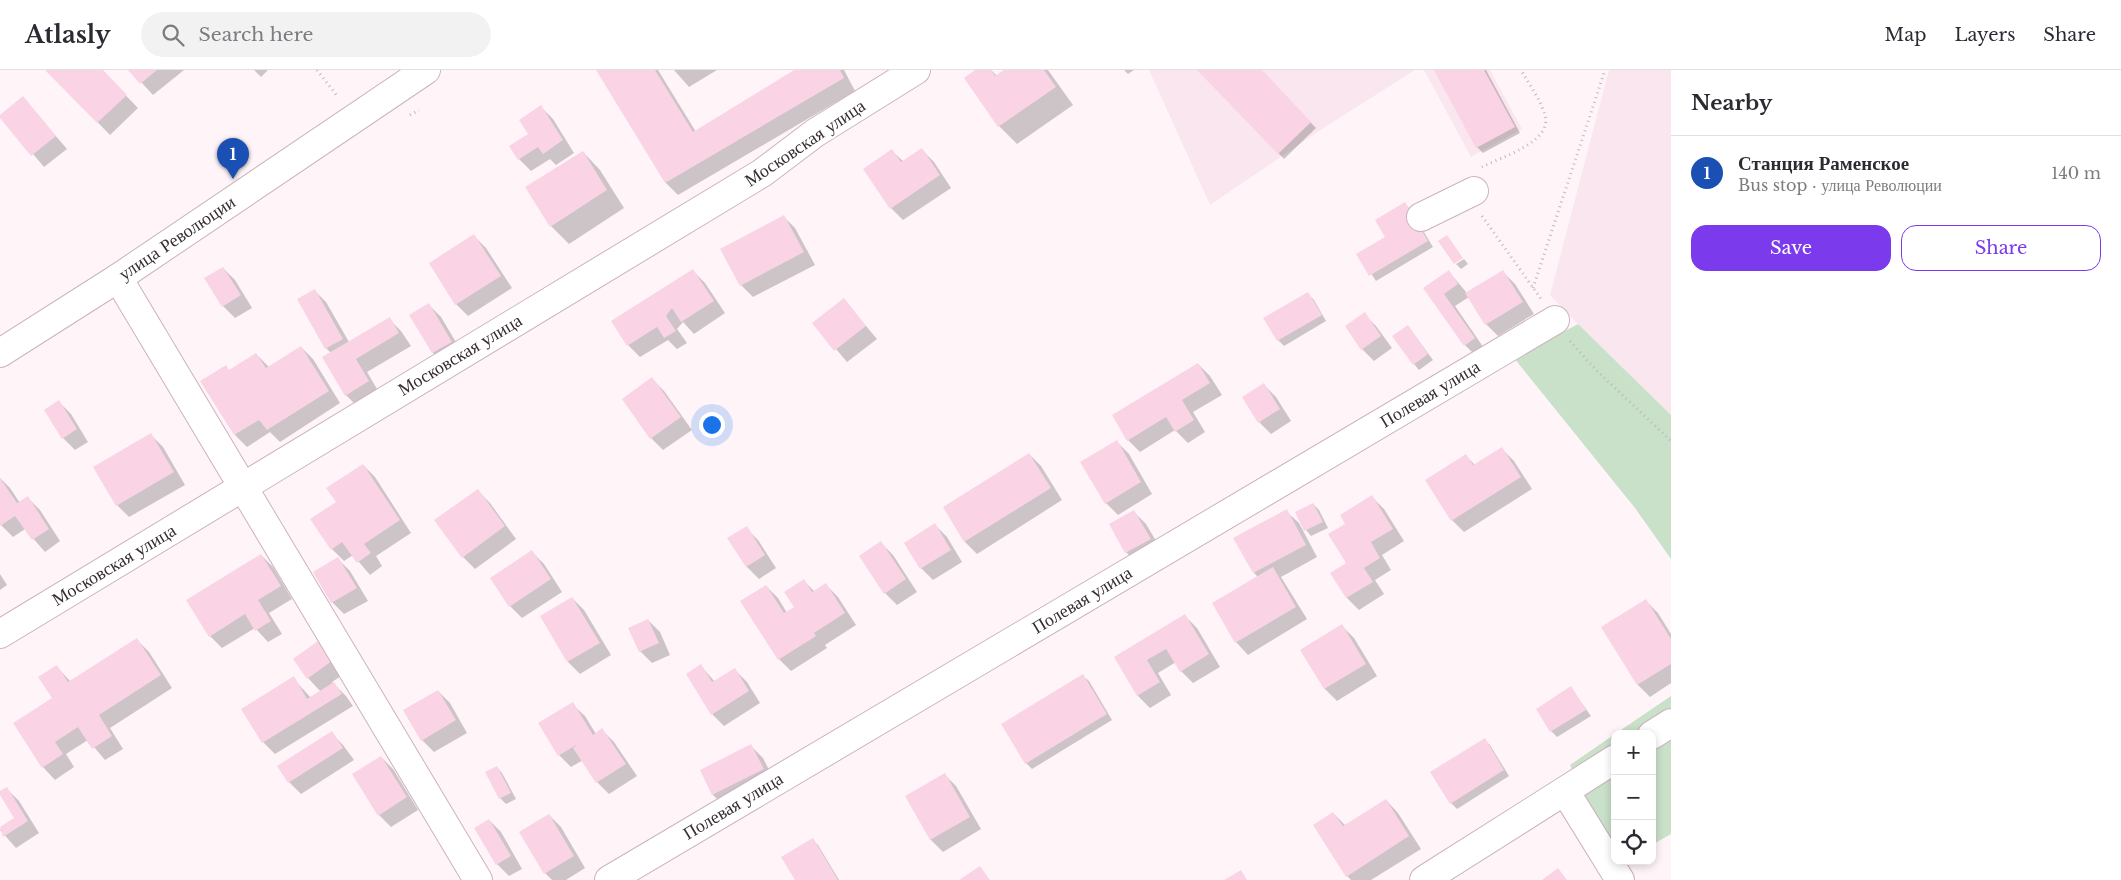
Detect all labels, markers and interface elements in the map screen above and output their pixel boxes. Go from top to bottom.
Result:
search box [141,12,491,57]
text: Atlasly [25,20,111,49]
icon: search [159,21,187,49]
text: Search here [199,23,314,46]
text: Map [1885,24,1926,46]
text: Layers [1954,24,2015,46]
text: Share [2043,24,2096,46]
text: Nearby [1691,90,1772,116]
street label: Московская улица [741,95,869,191]
pin: 1 [217,138,249,179]
text: Станция Раменское [1738,152,1909,175]
text: 1 [1704,163,1710,183]
text: 140 m [2051,163,2101,183]
text: Bus stop · улица Революции [1738,175,1942,195]
street label: улица Революции [115,191,240,285]
button: Save [1691,225,1891,271]
button: Share [1901,225,2101,271]
street label: Московская улица [394,309,526,401]
street label: Полевая улица [1376,355,1484,433]
your location [699,412,725,438]
street label: Московская улица [48,519,180,611]
street label: Полевая улица [1028,561,1136,639]
map controls [1611,730,1656,865]
button: + [1611,730,1656,775]
street label: Полевая улица [679,767,787,845]
button: − [1611,775,1656,820]
button: locate [1611,820,1656,865]

